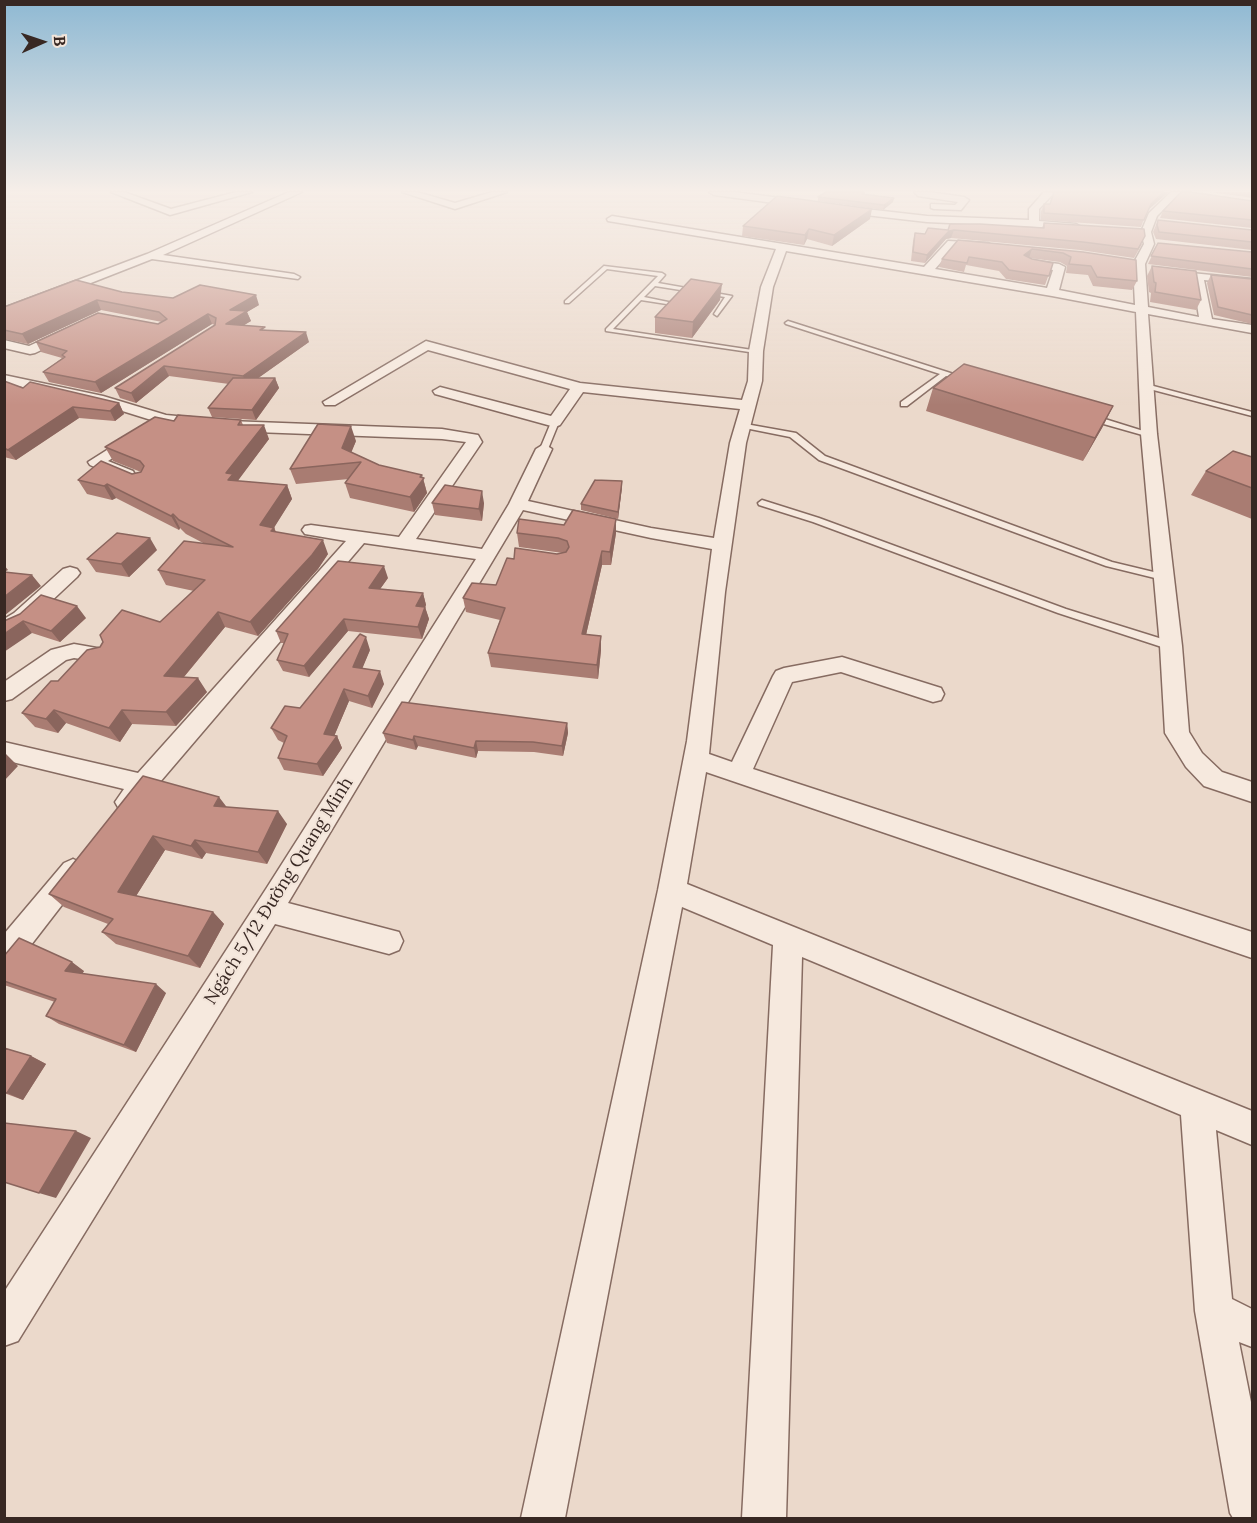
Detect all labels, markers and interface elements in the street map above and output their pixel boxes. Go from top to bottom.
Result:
north arrow [12,12,72,72]
text: B [50,35,70,47]
street label: Ngách 5/12 Đường Quang Minh [200,773,358,1009]

